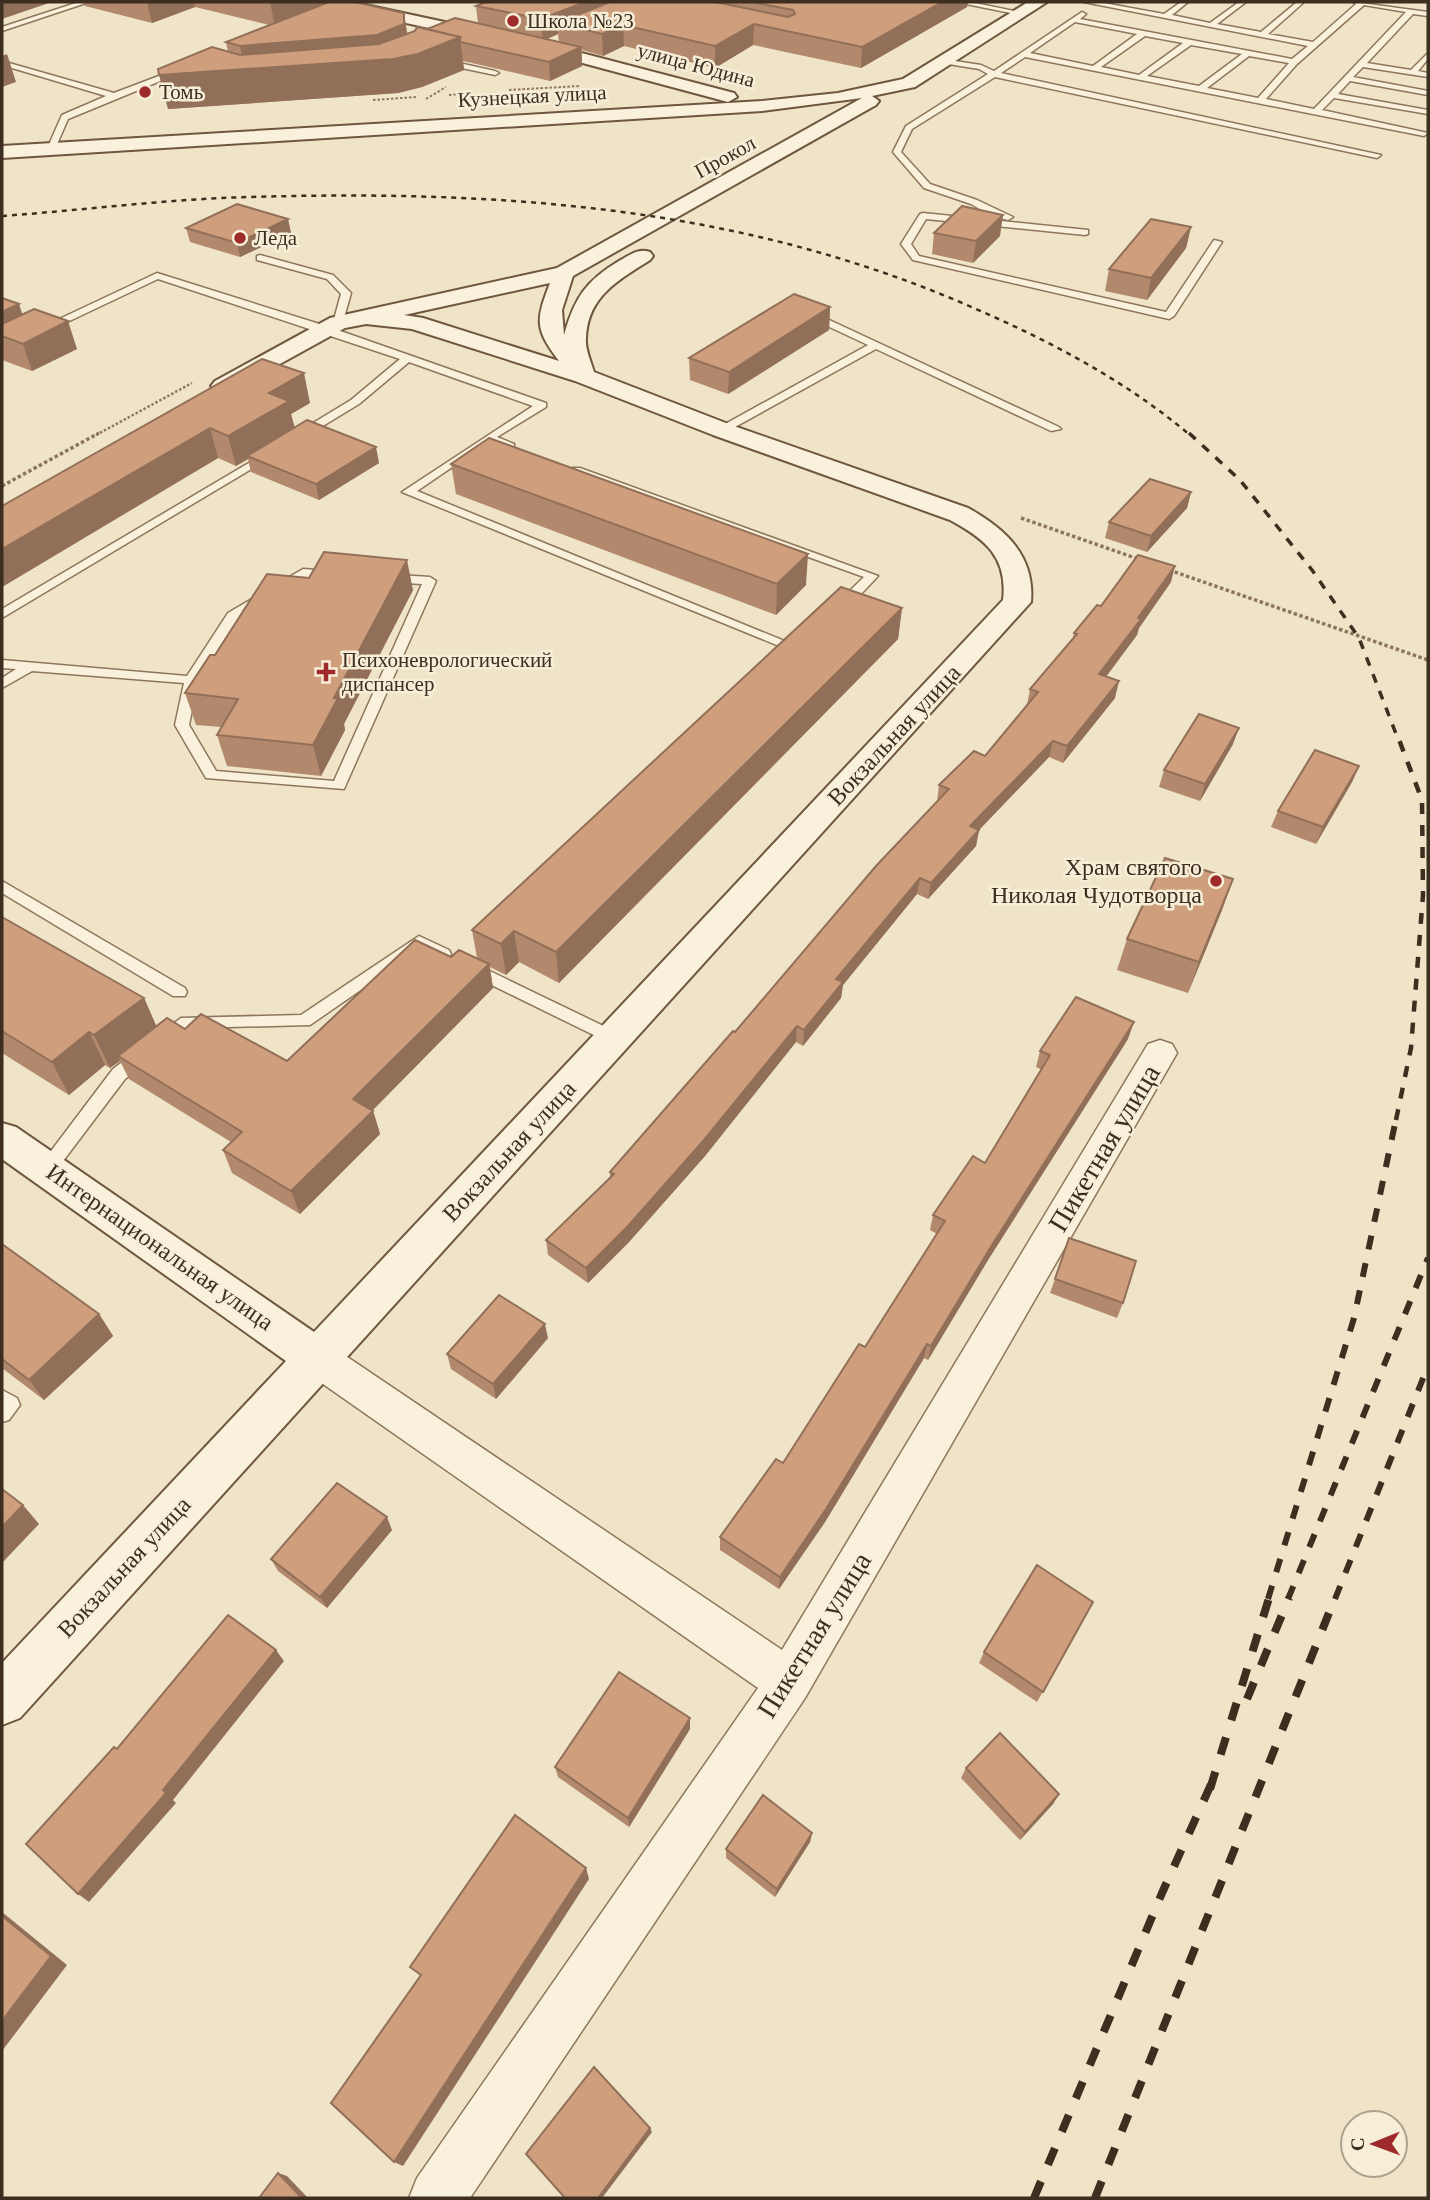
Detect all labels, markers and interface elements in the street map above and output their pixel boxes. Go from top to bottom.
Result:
place label: Школа №23 [527,9,634,33]
marker: Школа №23 [505,13,521,29]
street label: улица Юдина [635,38,758,92]
place label: Томь [159,80,203,104]
street label: Кузнецкая улица [457,80,608,112]
marker: Томь [137,84,153,100]
street label: Прокол [690,131,760,183]
place label: Леда [254,226,298,250]
marker: Леда [232,230,248,246]
place label: Психоневрологический диспансер [342,648,552,696]
street label: Вокзальная улица [822,659,966,811]
marker: Психоневрологический диспансер [316,662,336,682]
place label: Храм святого Николая Чудотворца [991,854,1202,908]
marker: Храм святого Николая Чудотворца [1208,873,1224,889]
street label: Пикетная улица [1042,1058,1166,1237]
street label: Вокзальная улица [437,1075,581,1227]
street label: Интернациональная улица [42,1159,279,1336]
street label: Вокзальная улица [52,1491,196,1643]
street label: Пикетная улица [751,1546,878,1723]
north arrow [1339,2109,1409,2179]
text: С [1347,2137,1368,2151]

